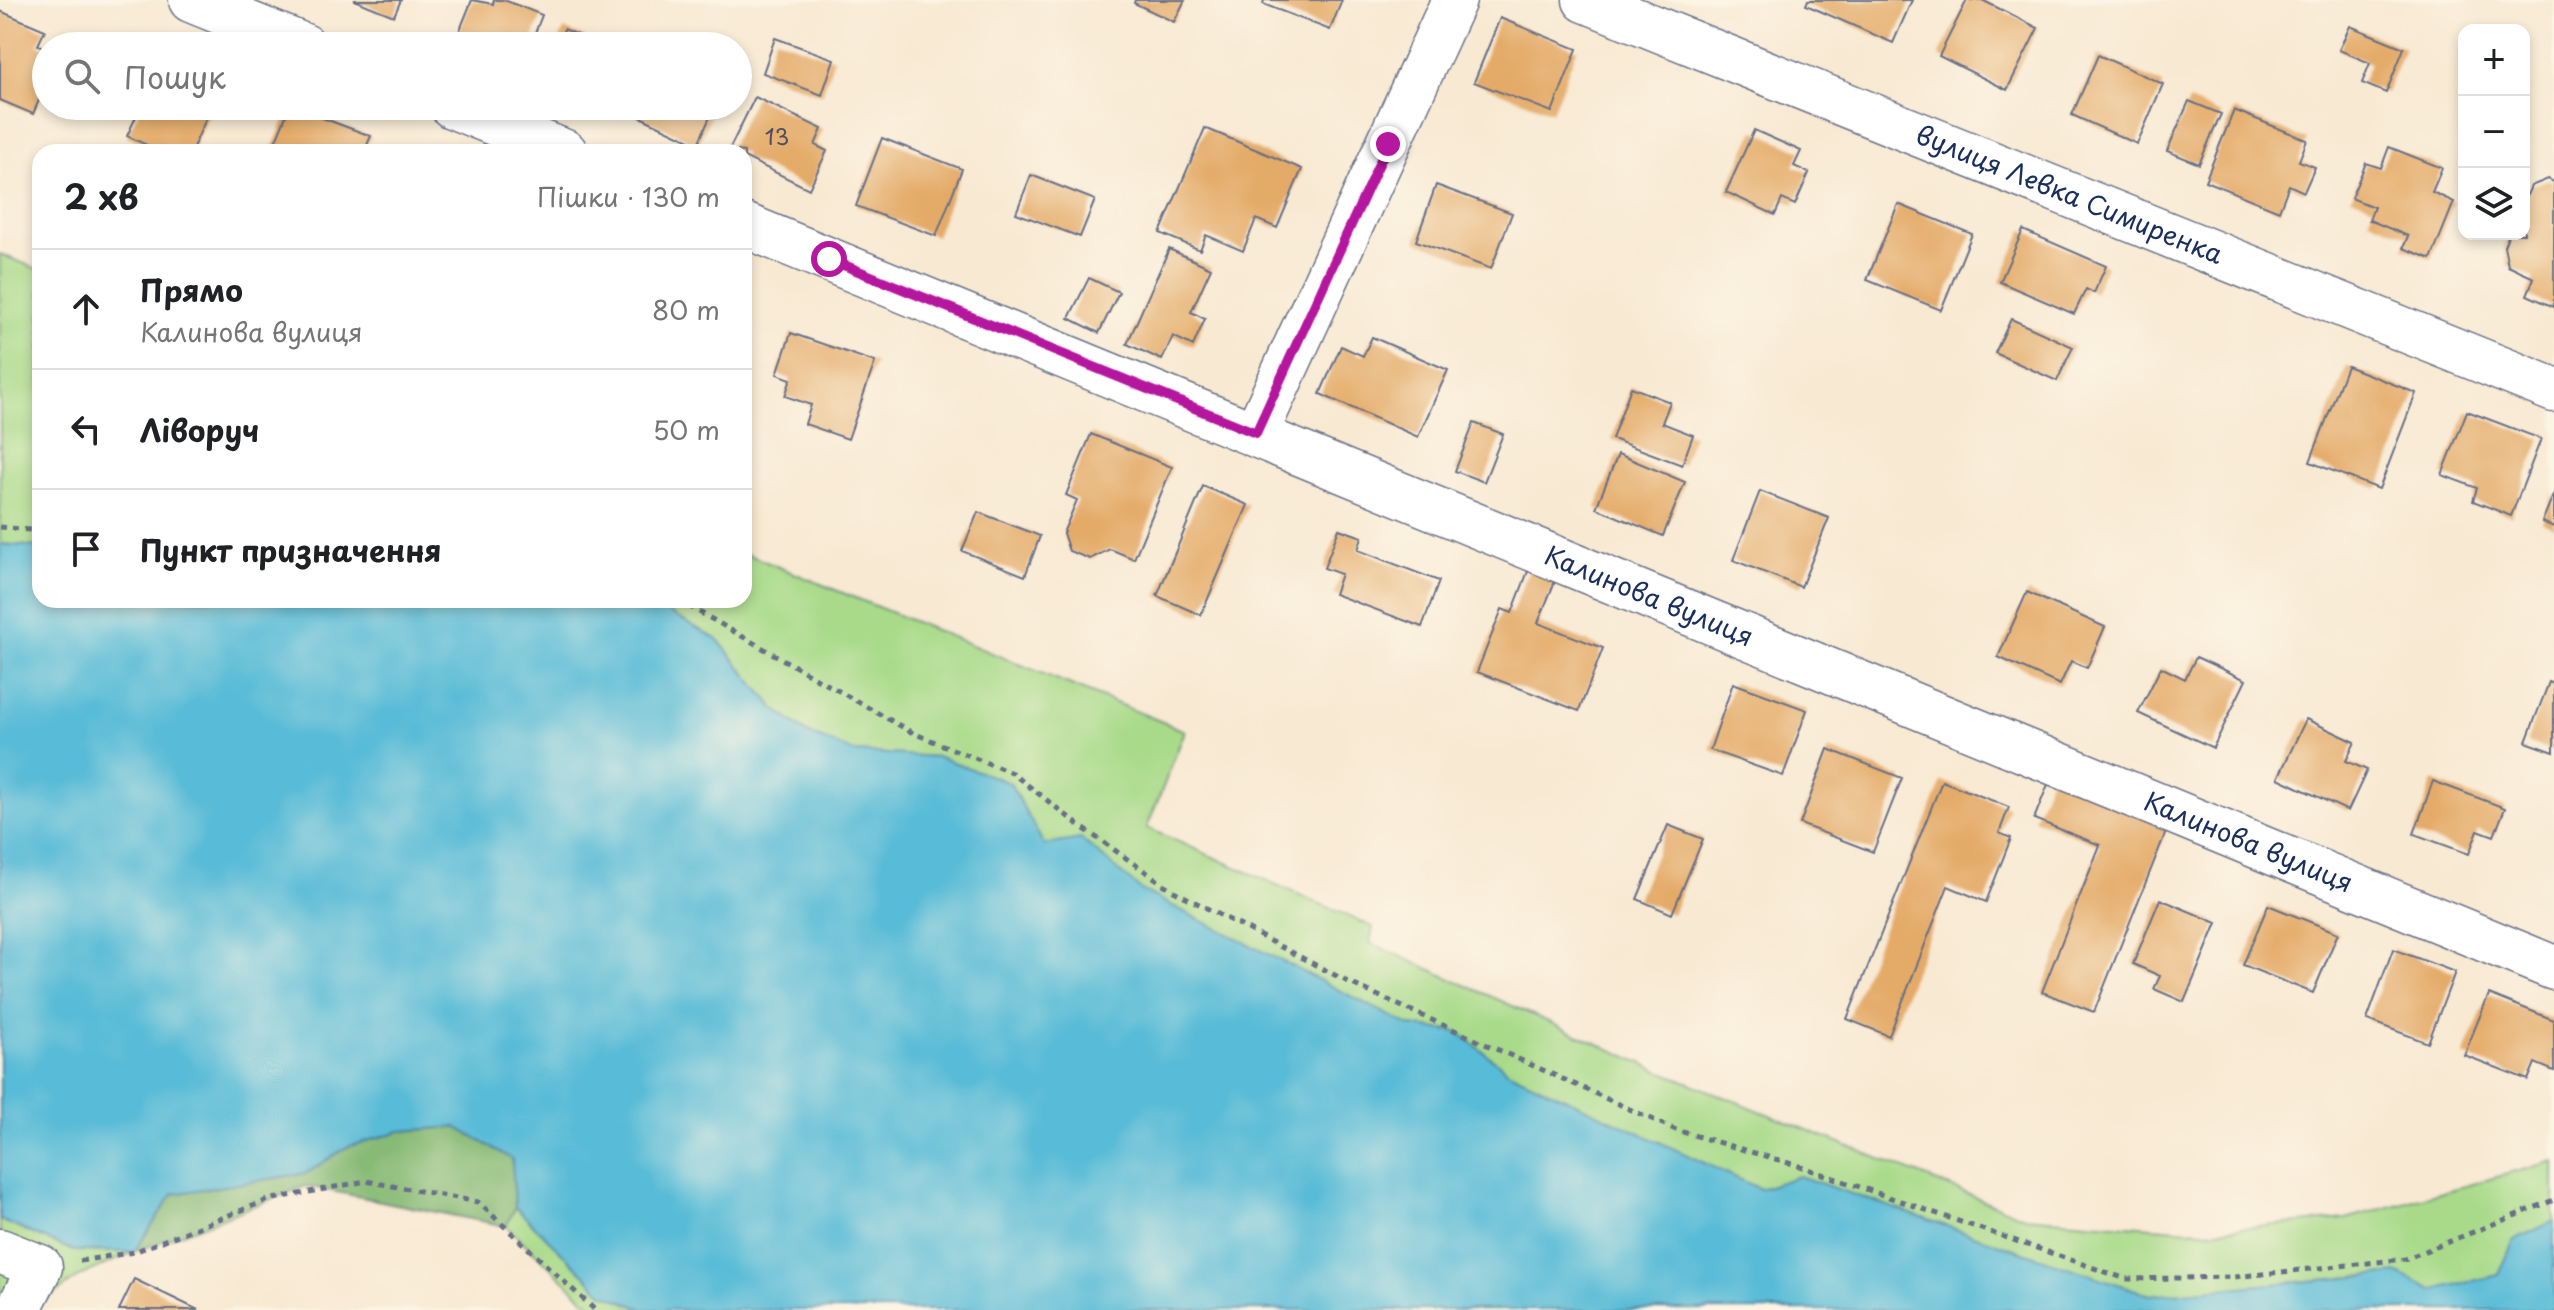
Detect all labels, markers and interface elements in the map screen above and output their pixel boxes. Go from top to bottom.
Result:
map controls [2458,24,2530,240]
button: + [2458,24,2530,96]
search box [32,32,752,120]
icon: search [60,54,104,98]
text: Пошук [124,54,226,99]
button: − [2458,96,2530,168]
street label: вулиця Левка Симиренка [1910,114,2230,273]
house number: 13 [765,119,789,152]
route end [1370,126,1406,162]
button: layers [2458,168,2530,240]
text: 2 хв [64,170,139,222]
text: Пішки · 130 m [537,177,720,216]
route start [811,241,847,277]
text: Прямо [140,267,243,312]
icon: ahead [64,287,108,331]
text: 80 m [652,290,720,329]
text: Калинова вулиця [140,312,363,351]
icon: left [64,407,108,451]
text: Ліворуч [140,407,259,452]
text: 50 m [653,410,720,449]
icon: arrive [64,527,108,571]
text: Пункт призначення [140,527,441,572]
street label: Калинова вулиця [1539,535,1760,655]
street label: Калинова вулиця [2138,781,2359,901]

